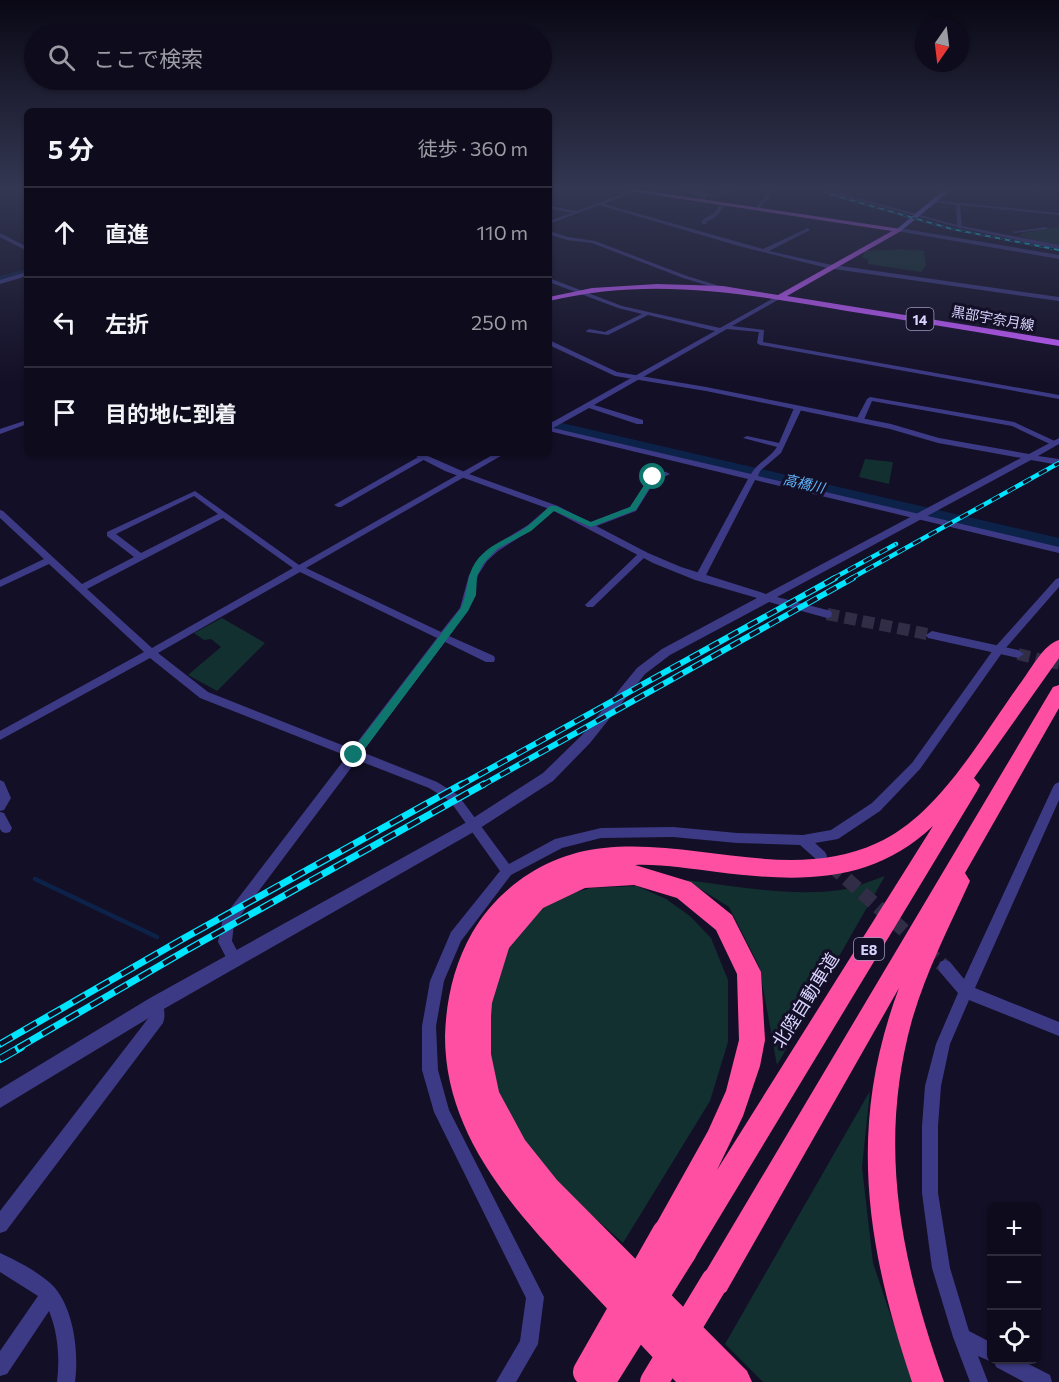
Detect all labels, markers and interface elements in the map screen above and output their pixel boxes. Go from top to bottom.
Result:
north arrow [915,18,969,72]
search box [24,24,552,90]
icon: search [45,41,78,74]
text: ここで検索 [93,45,203,72]
text: 5 分 [48,133,94,164]
text: 徒歩 · 360 m [418,136,528,160]
icon: ahead [48,216,81,249]
text: 直進 [105,220,149,247]
text: 110 m [477,220,528,244]
street label: 黒部宇奈月線 [950,302,1036,334]
icon: left [48,306,81,339]
road number: 14 [906,308,934,330]
text: 左折 [105,310,149,337]
text: 250 m [471,310,528,334]
icon: arrive [48,396,81,429]
text: 目的地に到着 [105,400,237,427]
route start [639,463,665,489]
water label: 高橋川 [782,470,828,496]
route end [340,741,366,767]
road number: E8 [854,938,884,960]
street label: 北陸自動車道 [767,948,843,1052]
map controls [987,1202,1041,1364]
button: + [987,1202,1041,1256]
button: − [987,1256,1041,1310]
button: locate [987,1310,1041,1364]

